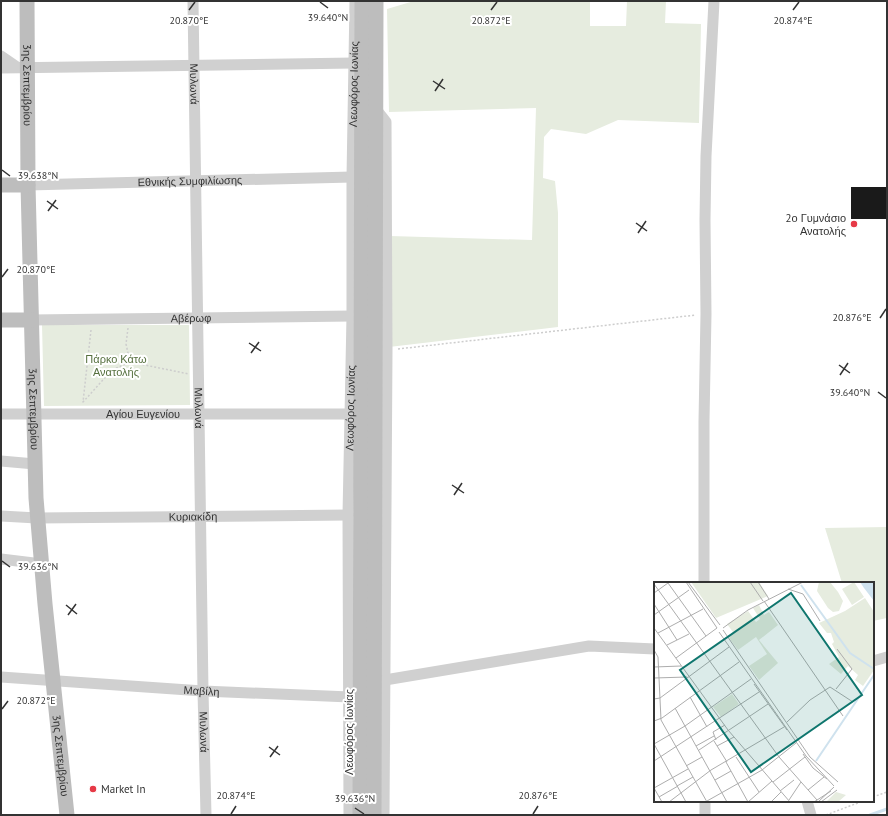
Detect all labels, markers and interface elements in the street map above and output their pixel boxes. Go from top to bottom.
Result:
text: 39.640°N [308,11,348,24]
text: 20.870°E [170,14,209,27]
text: 20.872°E [472,14,511,27]
text: 20.874°E [774,14,813,27]
street label: Λεωφόρος Ιωνίας [346,41,361,127]
street label: 3ης Σεπτεμβρίου [20,44,35,126]
street label: Μυλωνά [187,63,202,105]
text: 39.638°N [18,169,58,182]
street label: Εθνικής Συμφιλίωσης [138,173,242,189]
place label: 2ο Γυμνάσιο Ανατολής [786,211,846,238]
marker: 2ο Γυμνάσιο Ανατολής [849,219,859,229]
text: 20.870°E [17,263,56,276]
street label: Αβέρωφ [171,311,211,325]
text: 20.876°E [833,311,872,324]
park label: Πάρκο Κάτω Ανατολής [85,352,147,379]
street label: Λεωφόρος Ιωνίας [342,365,358,451]
street label: 3ης Σεπτεμβρίου [26,368,42,450]
text: 39.640°N [830,386,870,399]
street label: Μυλωνά [192,387,206,429]
street label: Αγίου Ευγενίου [106,407,180,421]
street label: Κυριακίδη [169,509,217,524]
text: 39.636°N [18,560,58,573]
inset map [654,582,874,802]
street label: Μαβίλη [183,683,220,699]
street label: Λεωφόρος Ιωνίας [342,689,356,775]
text: 20.872°E [17,694,56,707]
street label: Μυλωνά [196,711,211,753]
street label: 3ης Σεπτεμβρίου [50,714,72,797]
place label: Market In [101,782,146,796]
marker: Market In [88,784,98,794]
text: 20.874°E [217,789,256,802]
text: 20.876°E [519,789,558,802]
text: 39.636°N [335,792,375,805]

